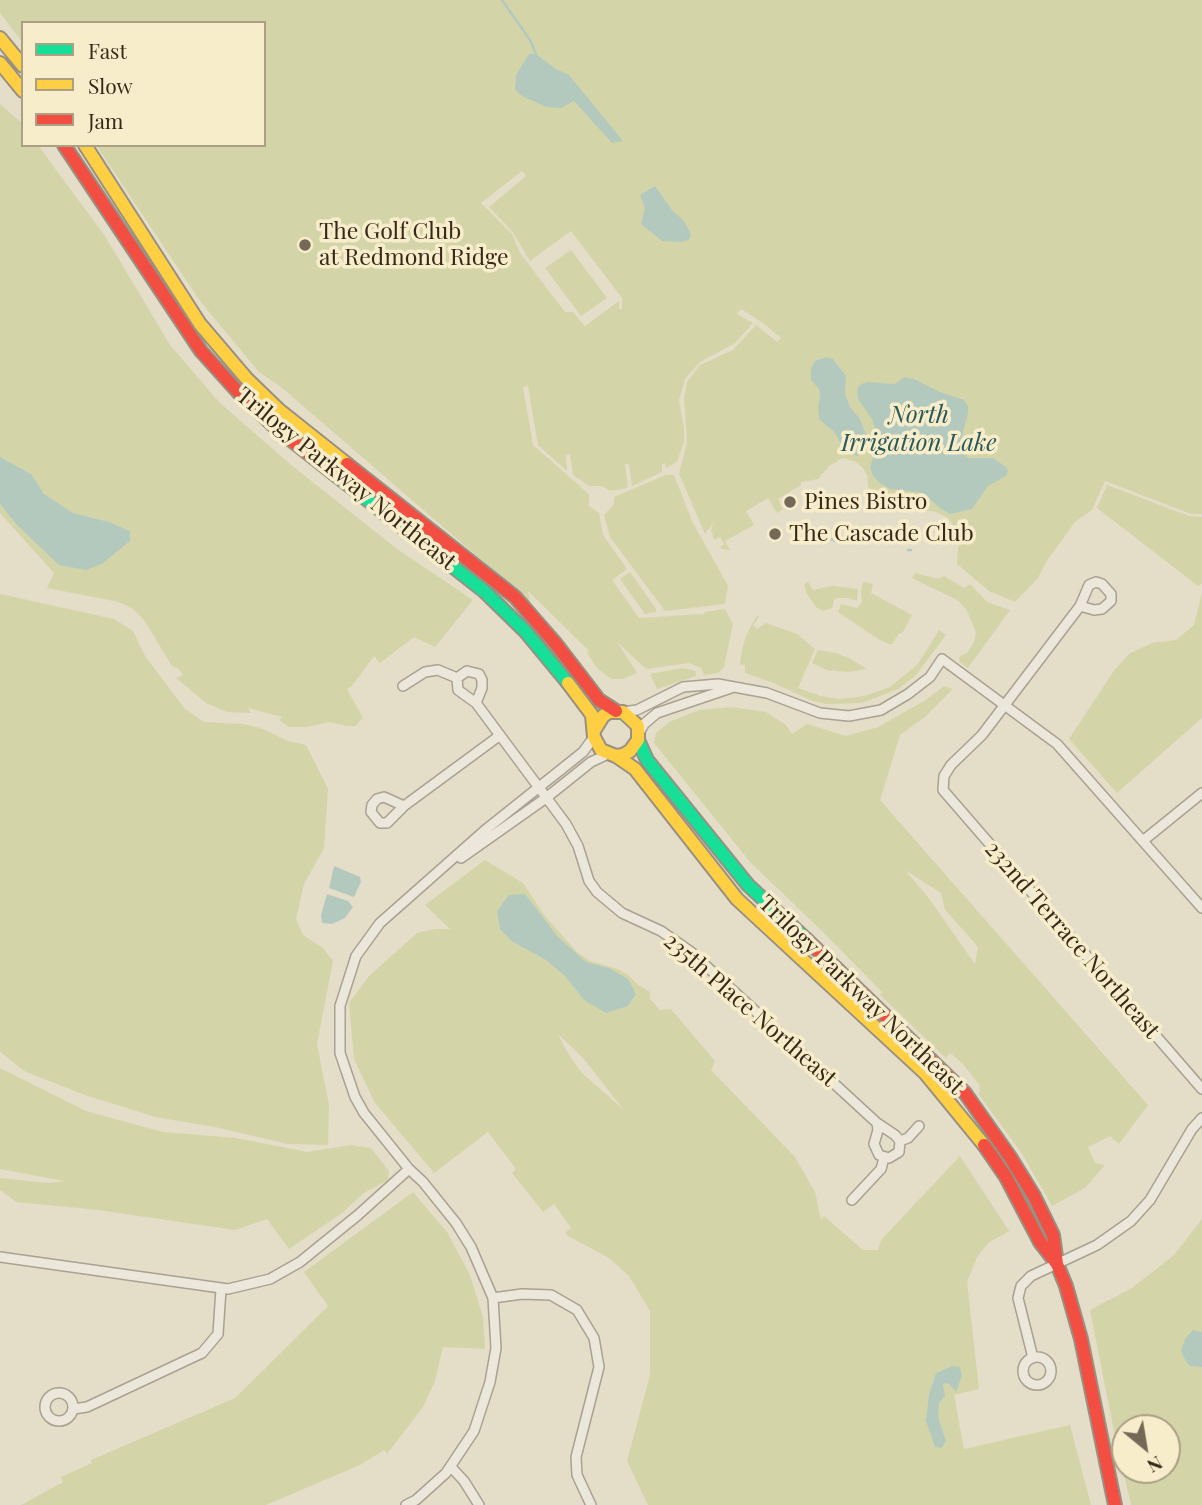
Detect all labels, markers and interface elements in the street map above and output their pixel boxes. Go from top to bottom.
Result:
legend [21,21,266,147]
text: Fast [88,36,127,64]
text: Slow [88,71,133,99]
text: Jam [88,106,124,134]
place label: The Golf Club at Redmond Ridge [319,218,509,272]
marker: The Golf Club at Redmond Ridge [297,237,313,253]
street label: Trilogy Parkway Northeast [231,382,461,576]
water label: North Irrigation Lake [841,402,997,458]
place label: Pines Bistro [804,488,927,516]
marker: Pines Bistro [782,494,798,510]
place label: The Cascade Club [789,520,974,548]
marker: The Cascade Club [767,526,783,542]
street label: 232nd Terrace Northeast [979,836,1165,1044]
street label: Trilogy Parkway Northeast [753,890,969,1100]
street label: 235th Place Northeast [658,927,842,1093]
north arrow [1111,1414,1181,1484]
text: N [1143,1451,1168,1480]

